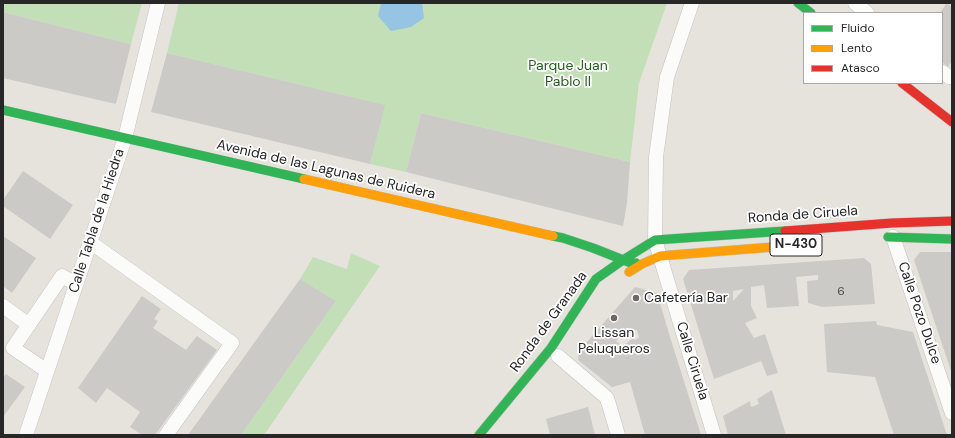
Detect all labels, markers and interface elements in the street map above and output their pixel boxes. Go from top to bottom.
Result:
legend [803,12,943,84]
text: Fluido [841,20,875,36]
text: Lento [841,40,872,56]
park label: Parque Juan Pablo II [528,58,608,90]
text: Atasco [841,60,880,76]
street label: Avenida de las Lagunas de Ruidera [215,137,437,203]
street label: Calle Tabla de la Hiedra [66,147,128,295]
street label: Ronda de Ciruela [748,203,858,227]
road number: N-430 [770,234,822,256]
street label: Calle Pozo Dulce [894,260,944,366]
street label: Ronda de Granada [507,268,591,376]
house number: 6 [837,285,845,299]
place label: Cafetería Bar [644,290,728,306]
marker: Cafetería Bar [631,293,641,303]
marker: Lissan Peluqueros [609,313,619,323]
street label: Calle Ciruela [672,320,712,402]
place label: Lissan Peluqueros [578,325,650,358]

